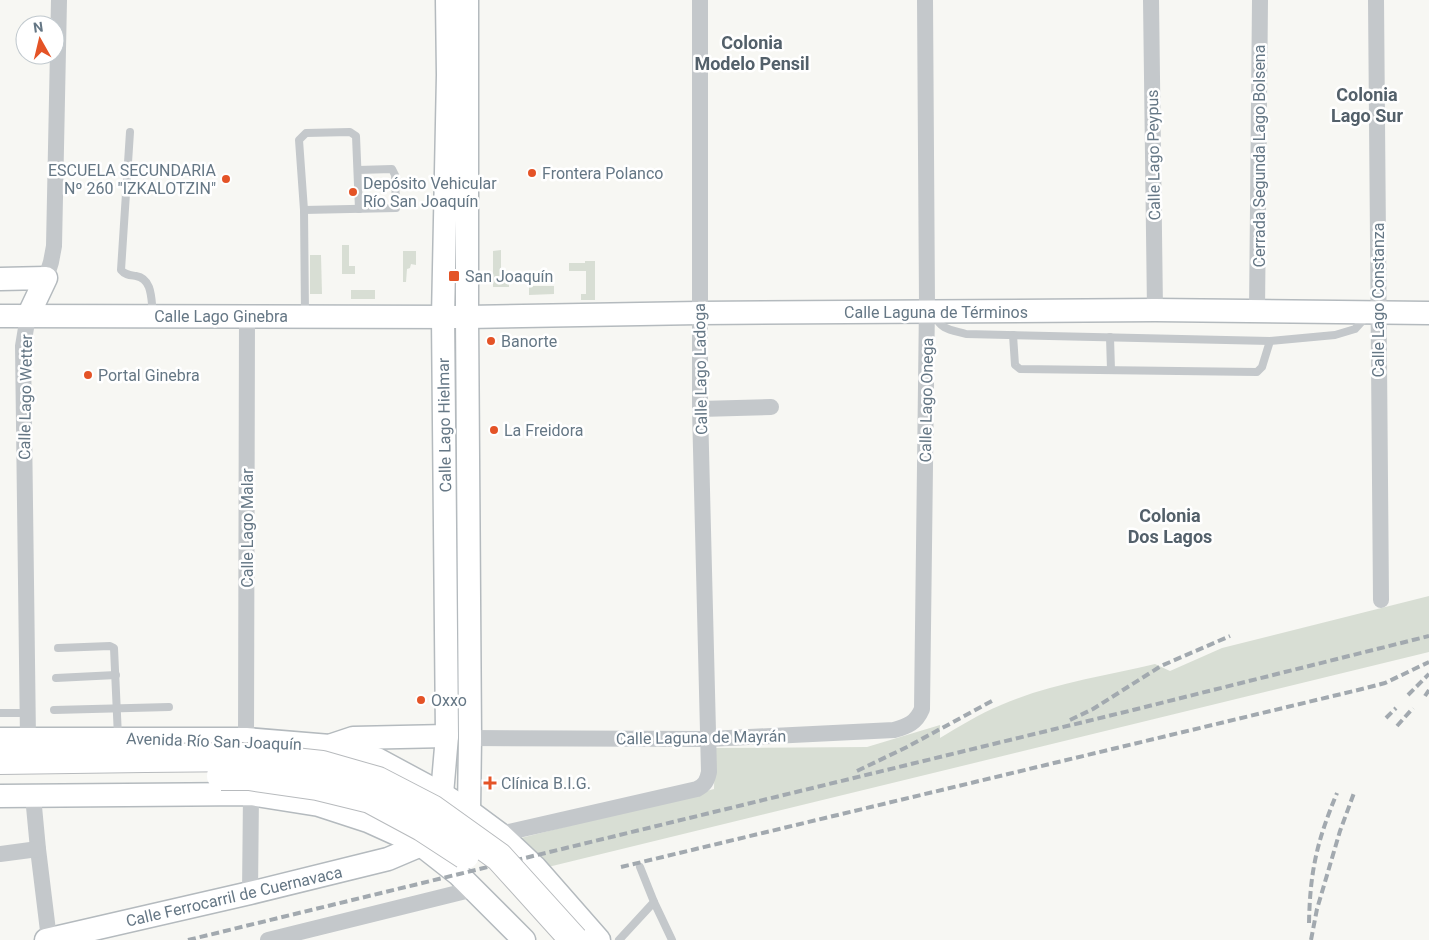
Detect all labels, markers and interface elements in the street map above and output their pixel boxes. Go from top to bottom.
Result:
north arrow [15,15,65,65]
text: N [32,19,44,36]
district label: Colonia Modelo Pensil [694,32,810,74]
street label: Cerrada Segunda Lago Bolsena [1250,45,1269,267]
district label: Colonia Lago Sur [1331,84,1403,126]
street label: Calle Lago Peypus [1143,89,1164,221]
place label: ESCUELA SECUNDARIA Nº 260 "IZKALOTZIN" [48,161,217,198]
place label: Frontera Polanco [542,164,663,183]
marker: Frontera Polanco [526,167,538,179]
marker: ESCUELA SECUNDARIA Nº 260 "IZKALOTZIN" [220,173,232,185]
place label: Depósito Vehicular Río San Joaquín [363,174,497,211]
marker: Depósito Vehicular Río San Joaquín [347,186,359,198]
street label: Calle Lago Constanza [1369,223,1388,377]
place label: San Joaquín [465,267,553,286]
marker: San Joaquín [447,269,461,283]
street label: Calle Lago Ladoga [690,303,711,435]
street label: Calle Laguna de Términos [844,303,1028,322]
street label: Calle Lago Ginebra [154,307,288,326]
place label: Banorte [501,332,557,351]
street label: Calle Lago Wetter [15,333,36,460]
marker: Banorte [485,335,497,347]
street label: Calle Lago Onega [916,337,937,463]
street label: Calle Lago Hielmar [434,357,455,492]
place label: Portal Ginebra [98,366,200,385]
marker: Portal Ginebra [82,369,94,381]
place label: La Freidora [504,421,584,440]
marker: La Freidora [488,424,500,436]
street label: Calle Lago Malar [238,468,257,588]
district label: Colonia Dos Lagos [1128,505,1212,547]
place label: Oxxo [431,691,467,710]
marker: Oxxo [415,694,427,706]
street label: Calle Laguna de Mayrán [616,727,786,748]
street label: Avenida Río San Joaquín [126,729,302,754]
place label: Clínica B.I.G. [501,774,591,793]
marker: Clínica B.I.G. [483,776,497,790]
street label: Calle Ferrocarril de Cuernavaca [124,862,344,931]

